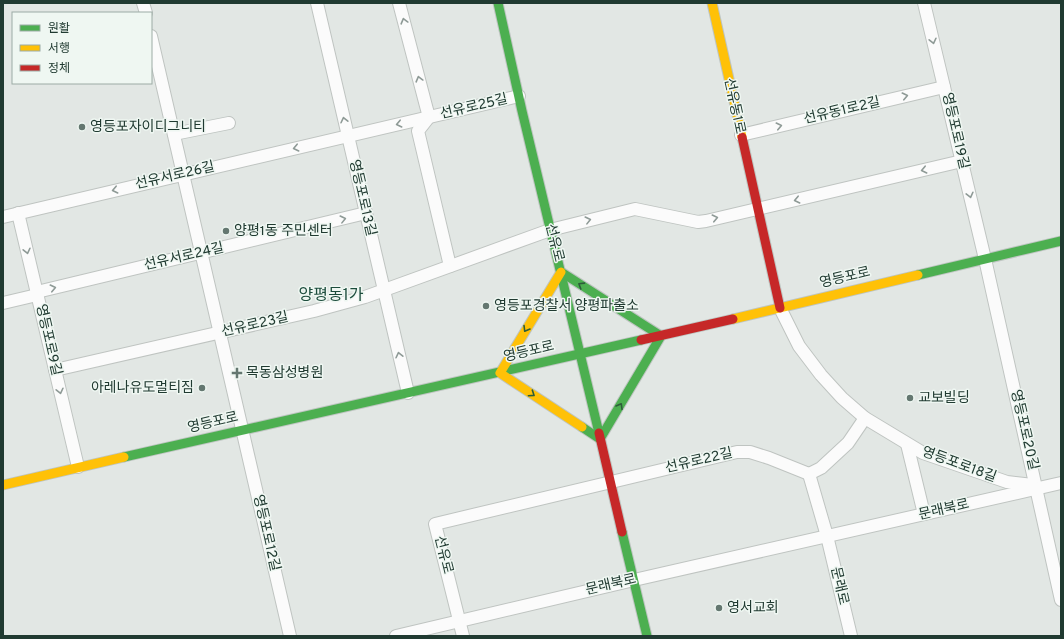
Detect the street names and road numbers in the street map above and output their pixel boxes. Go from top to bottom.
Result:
street label: 선유동1로 [720,76,748,136]
street label: 선유로25길 [439,91,509,123]
street label: 영등포로19길 [938,91,972,171]
street label: 선유동1로2길 [802,94,882,128]
street label: 영등포로13길 [345,158,379,238]
street label: 선유서로26길 [133,159,217,193]
street label: 선유로 [541,222,567,264]
street label: 선유서로24길 [142,240,226,274]
street label: 영등포로 [818,264,872,292]
street label: 영등포로9길 [32,303,64,377]
street label: 선유로23길 [220,309,290,341]
street label: 영등포로 [502,338,556,366]
street label: 영등포로20길 [1006,388,1042,472]
street label: 영등포로 [186,409,240,437]
street label: 영등포로18길 [919,444,999,486]
street label: 선유로22길 [664,445,734,477]
street label: 영등포로12길 [249,493,283,573]
street label: 문래북로 [917,496,971,524]
street label: 선유로 [430,534,456,576]
street label: 문래로 [826,565,852,607]
street label: 문래북로 [584,571,638,599]

